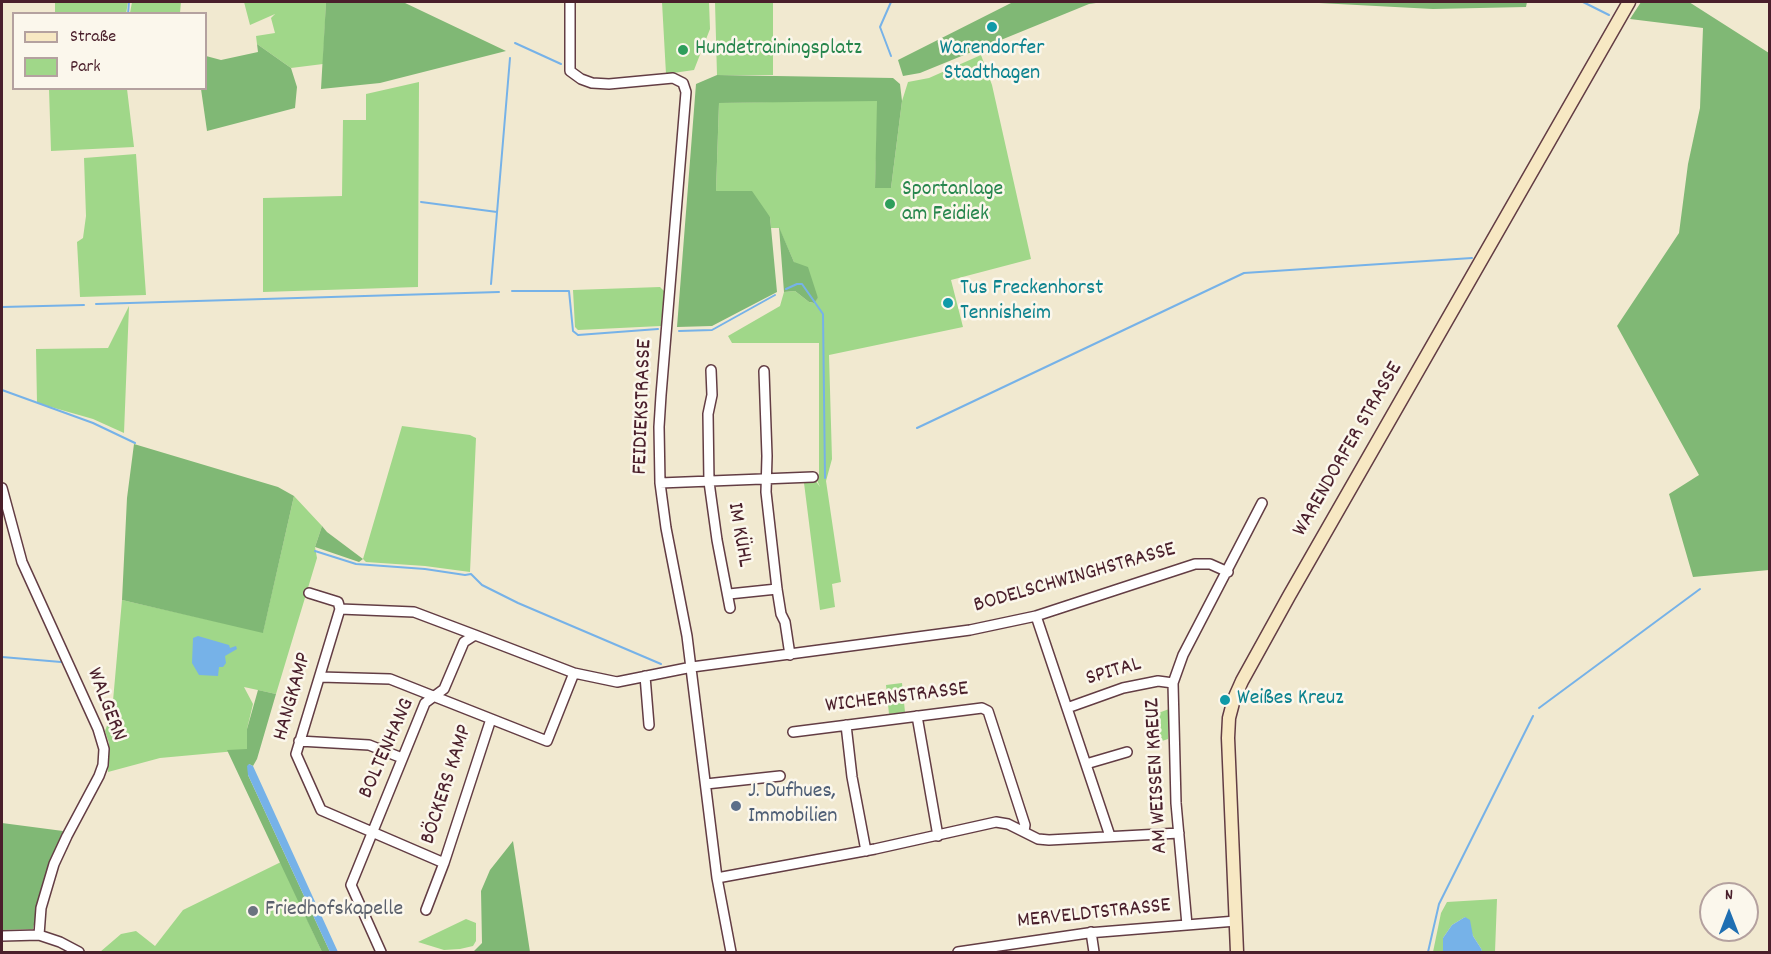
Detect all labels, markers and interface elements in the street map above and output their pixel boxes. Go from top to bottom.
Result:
legend [12,12,207,90]
marker: Warendorfer Stadthagen [985,20,999,34]
text: Straße [70,25,116,50]
place label: Hundetrainingsplatz [695,37,862,63]
place label: Warendorfer Stadthagen [940,37,1044,88]
marker: Hundetrainingsplatz [676,43,690,57]
text: Park [70,55,101,80]
place label: Sportanlage am Feidiek [902,178,1003,230]
marker: Sportanlage am Feidiek [883,197,897,211]
place label: Tus Freckenhorst Tennisheim [960,277,1103,328]
marker: Tus Freckenhorst Tennisheim [941,296,955,310]
street label: FEIDIEKSTRASSE [628,339,660,475]
street label: WARENDORFER STRASSE [1288,358,1410,542]
street label: IM KÜHL [719,501,757,569]
street label: BODELSCHWINGHSTRASSE [971,538,1179,620]
street label: HANGKAMP [269,650,319,744]
street label: SPITAL [1083,653,1145,693]
street label: WALGERN [79,665,131,745]
street label: WICHERNSTRASSE [824,677,970,721]
place label: Weißes Kreuz [1237,687,1344,713]
marker: Weißes Kreuz [1218,693,1232,707]
street label: BOLTENHANG [354,695,422,803]
street label: AM WEISSEN KREUZ [1141,697,1175,855]
street label: BÖCKERS KAMP [416,722,480,848]
place label: J. Dufhues, Immobilien [748,780,837,831]
marker: J. Dufhues, Immobilien [729,799,743,813]
north arrow [1699,882,1759,942]
text: N [1725,884,1733,907]
street label: MERVELDTSTRASSE [1016,894,1172,936]
place label: Friedhofskapelle [265,898,403,924]
marker: Friedhofskapelle [246,904,260,918]

